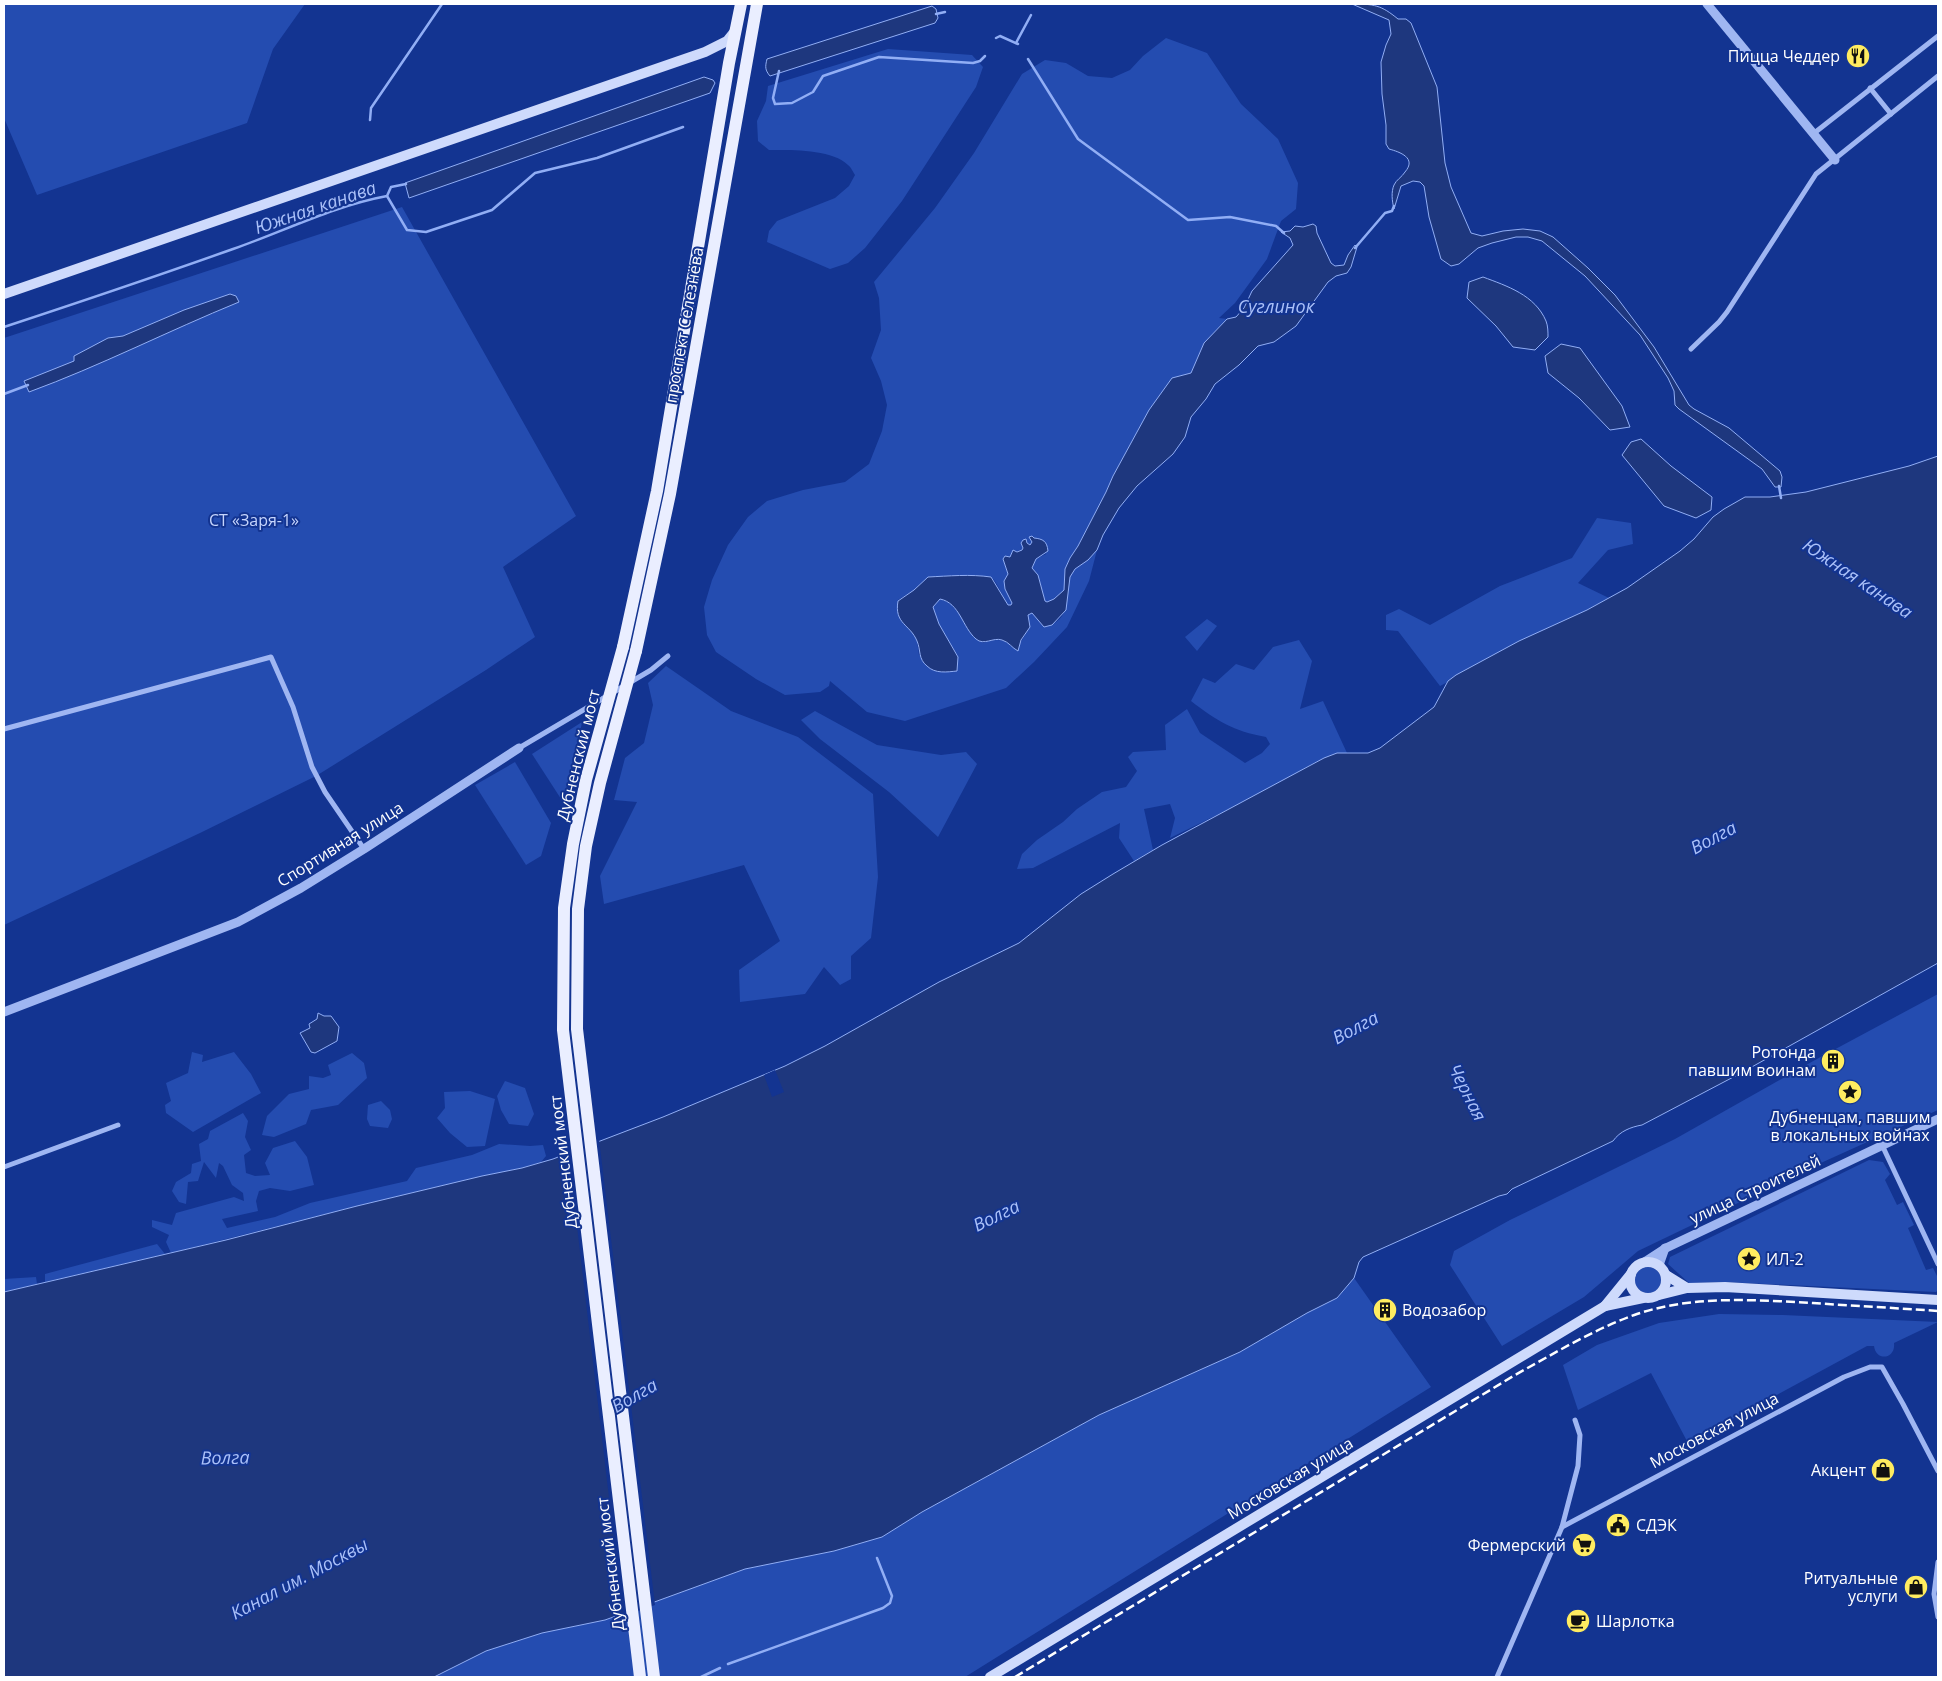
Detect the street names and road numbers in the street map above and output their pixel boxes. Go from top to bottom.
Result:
street label: проспект Селезнёва [659,245,709,405]
street label: Дубненский мост [551,687,605,823]
street label: Спортивная улица [273,796,407,892]
street label: Дубненский мост [544,1093,582,1230]
street label: улица Строителей [1686,1149,1824,1229]
street label: Московская улица [1646,1387,1782,1473]
street label: Московская улица [1223,1432,1357,1524]
street label: Дубненский мост [591,1495,629,1632]

